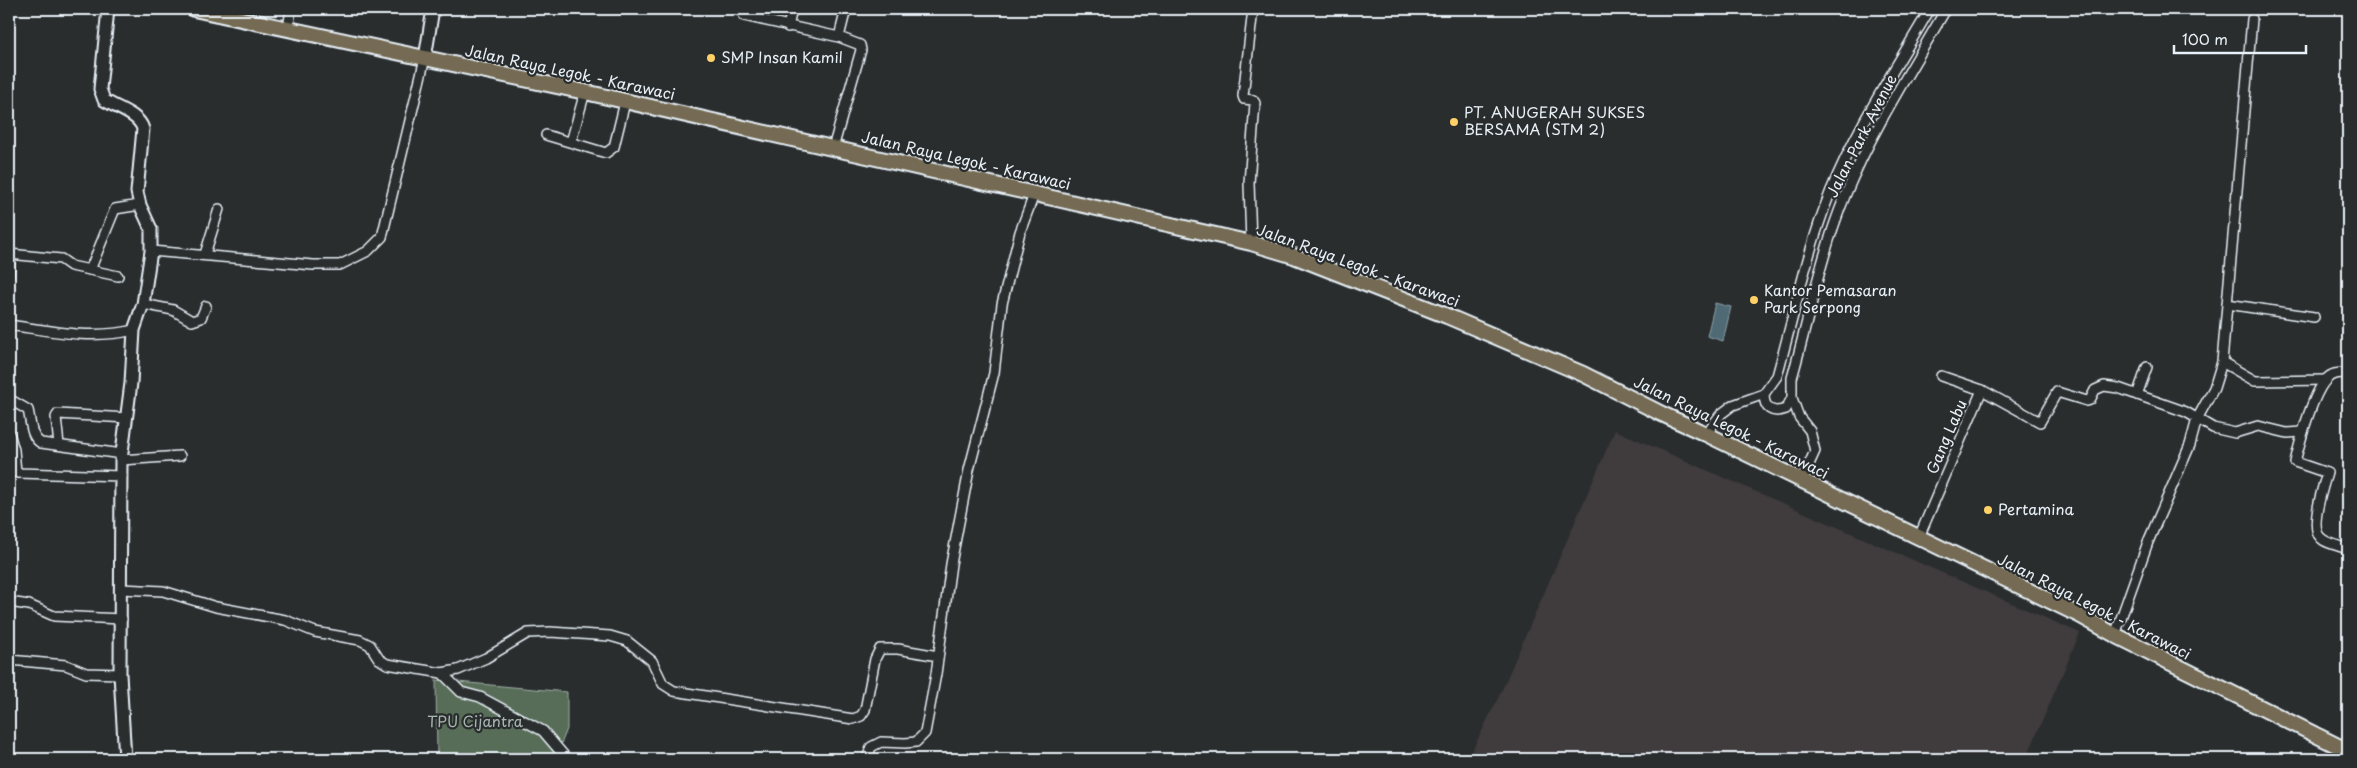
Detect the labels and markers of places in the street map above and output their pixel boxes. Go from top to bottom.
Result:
place label: SMP Insan Kamil [721,45,843,68]
marker: SMP Insan Kamil [705,52,717,64]
place label: PT. ANUGERAH SUKSES BERSAMA (STM 2) [1464,100,1645,140]
marker: PT. ANUGERAH SUKSES BERSAMA (STM 2) [1448,116,1460,128]
place label: Kantor Pemasaran Park Serpong [1764,278,1896,318]
marker: Kantor Pemasaran Park Serpong [1748,294,1760,306]
place label: Pertamina [1998,497,2074,520]
marker: Pertamina [1982,504,1994,516]

